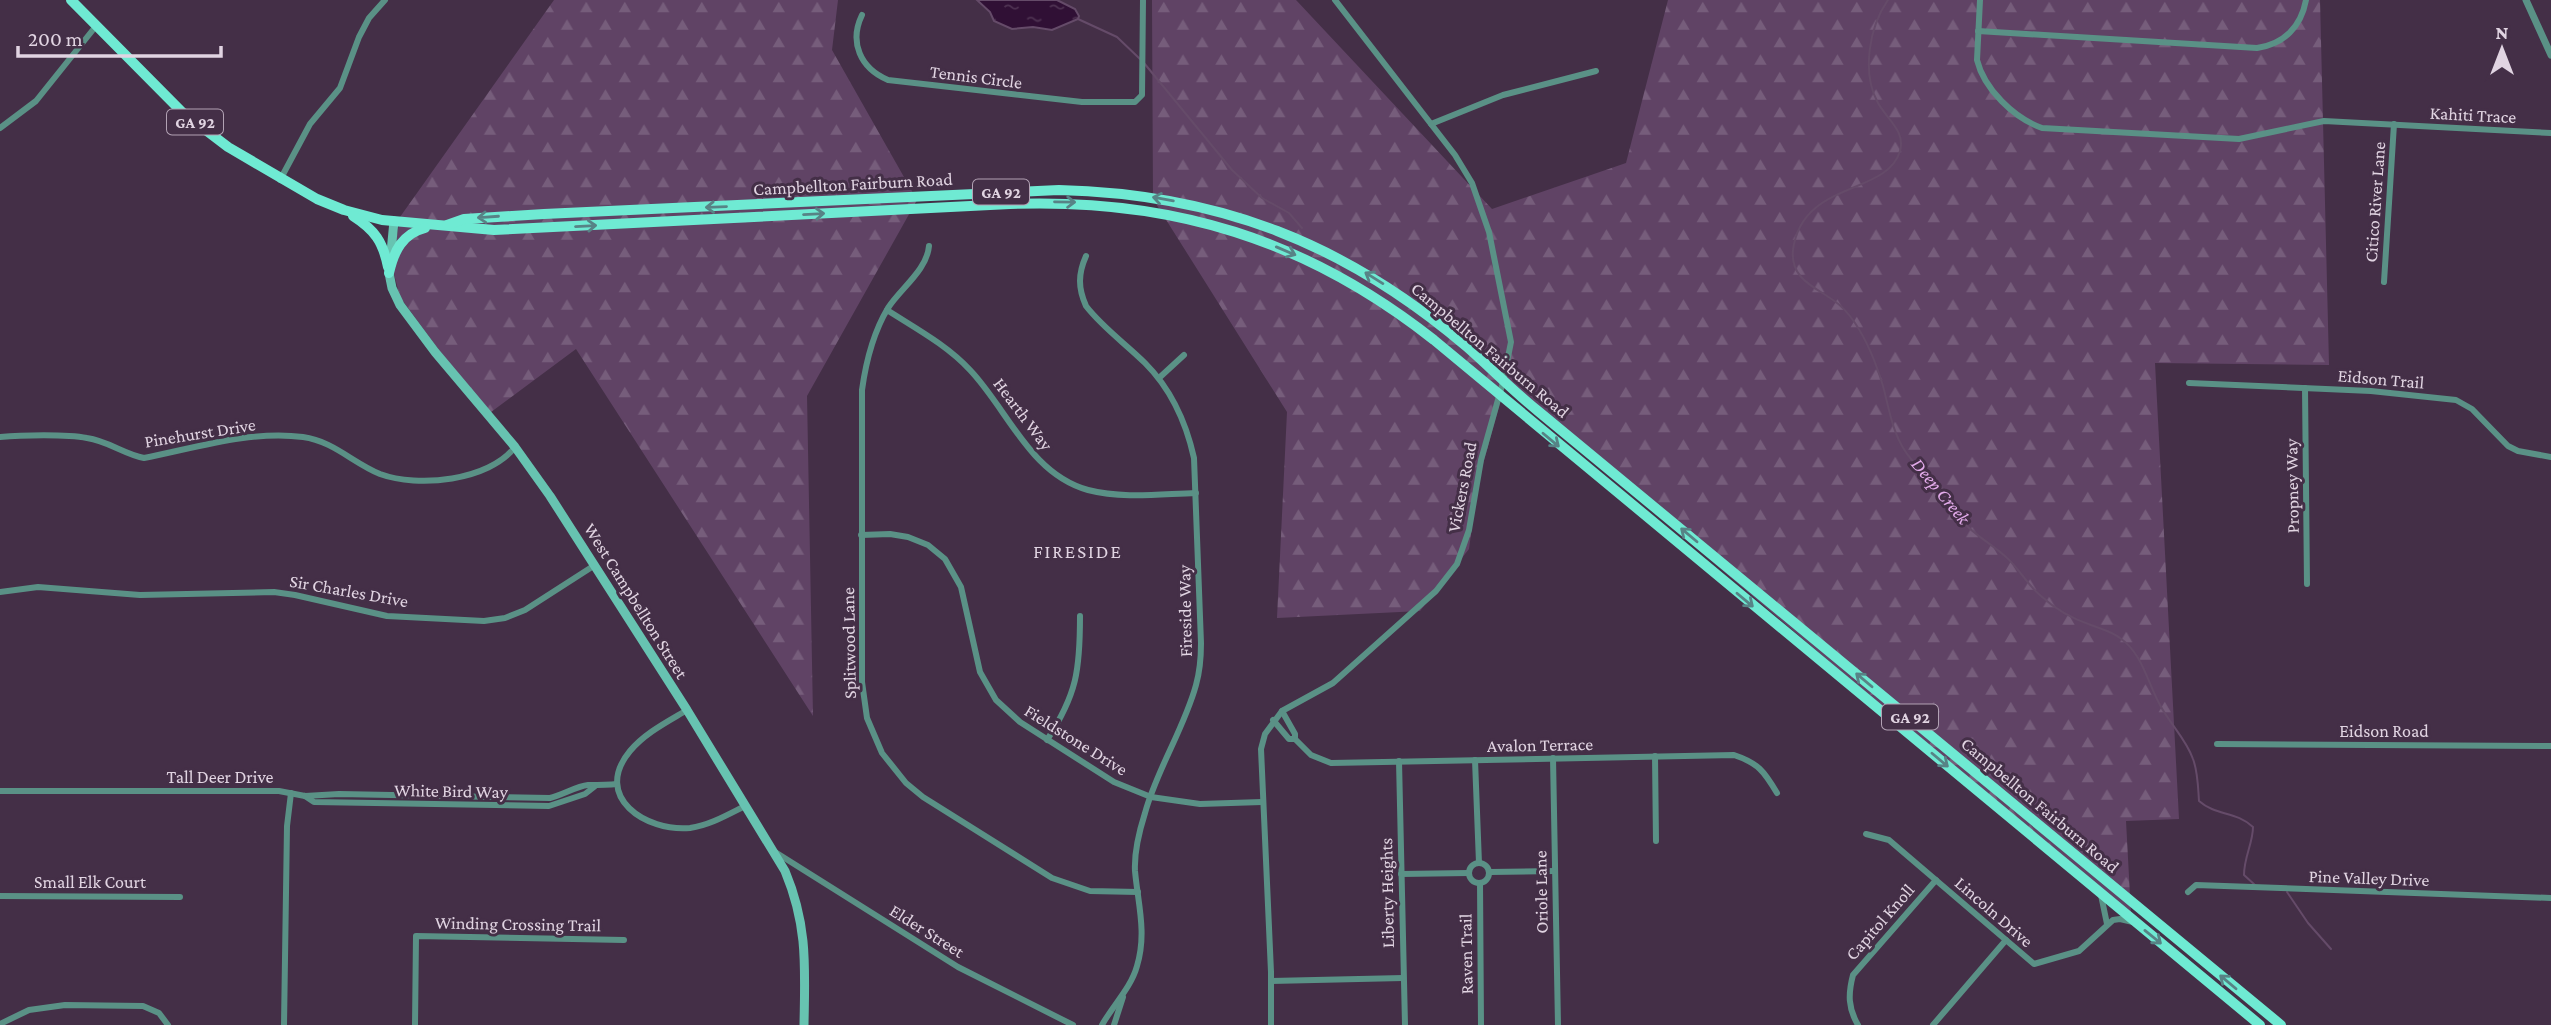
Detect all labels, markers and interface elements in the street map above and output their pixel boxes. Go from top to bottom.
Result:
scale bar [18,14,220,58]
north arrow [2467,14,2537,84]
text: N [2496,22,2509,43]
text: 200 m [28,27,83,51]
street label: Tennis Circle [929,61,1023,93]
street label: Kahiti Trace [2429,103,2517,127]
road number: GA 92 [167,110,223,134]
street label: Citico River Lane [2361,141,2389,263]
street label: Campbellton Fairburn Road [753,169,954,199]
road number: GA 92 [973,180,1029,204]
one-way arrow [1152,192,1174,205]
one-way arrow [1054,196,1077,209]
one-way arrow [704,201,727,214]
one-way arrow [802,207,825,220]
one-way arrow [477,211,500,224]
one-way arrow [575,219,598,232]
one-way arrow [1275,245,1296,258]
one-way arrow [1365,271,1384,286]
street label: Campbellton Fairburn Road [1407,278,1573,422]
street label: Eidson Trail [2337,365,2425,393]
street label: Hearth Way [989,374,1057,455]
street label: Pinehurst Drive [143,414,257,452]
one-way arrow [1541,432,1559,447]
street label: Propney Way [2281,438,2303,534]
street label: Vickers Road [1443,440,1481,534]
water label: Deep Creek [1907,454,1975,529]
street label: West Campbellton Street [580,520,693,683]
one-way arrow [1681,527,1699,542]
district label: FIRESIDE [1033,541,1123,562]
street label: Fireside Way [1174,564,1196,657]
street label: Sir Charles Drive [288,571,410,611]
street label: Splitwood Lane [838,587,860,699]
one-way arrow [1736,592,1754,608]
one-way arrow [1856,672,1874,688]
street label: Fieldstone Drive [1021,700,1131,780]
road number: GA 92 [1882,704,1938,730]
street label: Eidson Road [2339,721,2429,741]
street label: Campbellton Fairburn Road [1957,733,2123,877]
street label: Avalon Terrace [1487,734,1593,756]
one-way arrow [1930,753,1948,768]
street label: Tall Deer Drive [166,767,274,787]
street label: White Bird Way [394,780,509,802]
street label: Liberty Heights [1376,838,1398,948]
street label: Oriole Lane [1530,850,1552,934]
street label: Pine Valley Drive [2308,866,2430,890]
street label: Small Elk Court [34,872,147,892]
street label: Lincoln Drive [1951,873,2037,951]
street label: Capitol Knoll [1842,880,1919,964]
street label: Elder Street [886,900,969,962]
street label: Winding Crossing Trail [435,913,602,935]
street label: Raven Trail [1455,913,1477,995]
one-way arrow [2143,929,2161,944]
one-way arrow [2219,974,2237,990]

